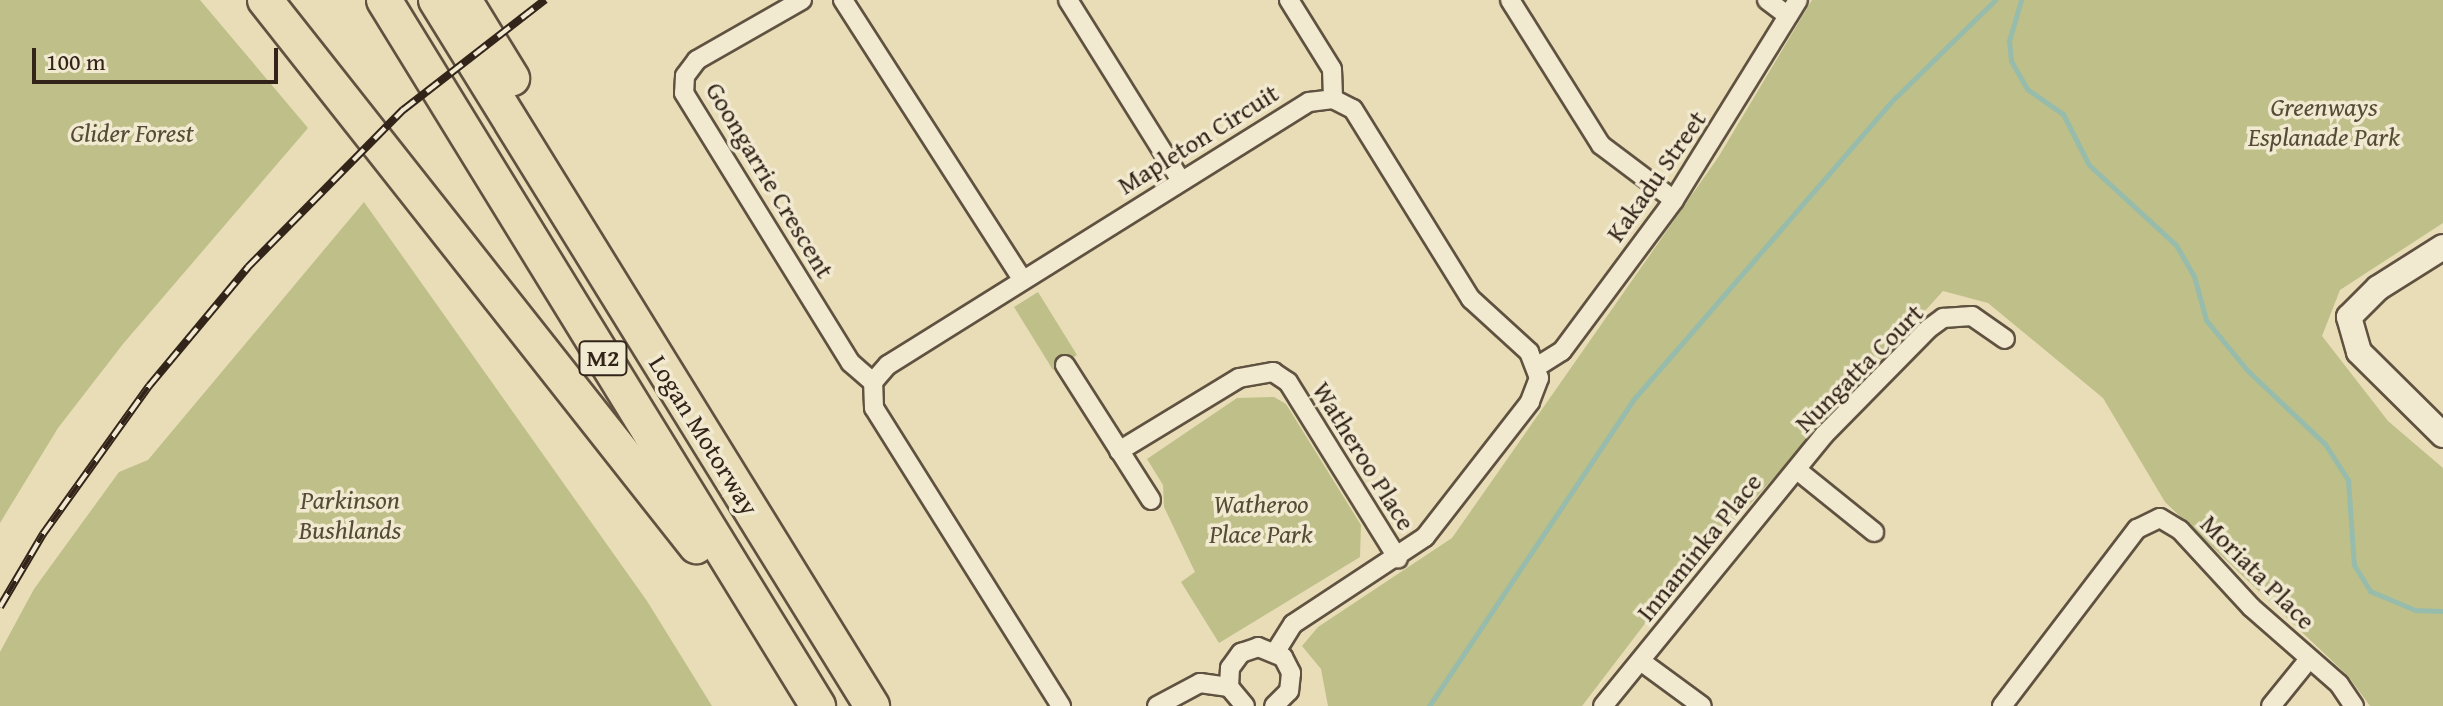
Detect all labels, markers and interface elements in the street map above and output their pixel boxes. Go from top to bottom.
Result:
scale bar [36,32,282,82]
text: 100 m [46,44,106,79]
street label: Goongarrie Crescent [699,76,841,284]
street label: Mapleton Circuit [1112,77,1284,201]
park label: Greenways Esplanade Park [2248,91,2400,152]
street label: Kakadu Street [1599,105,1713,247]
park label: Glider Forest [70,117,194,149]
street label: Nungatta Court [1788,297,1930,439]
road number: M2 [577,338,629,378]
street label: Logan Motorway [642,349,766,521]
street label: Watheroo Place [1306,376,1422,536]
street label: Innaminka Place [1630,467,1768,627]
park label: Parkinson Bushlands [299,484,401,546]
park label: Watheroo Place Park [1209,488,1313,550]
street label: Moriata Place [2194,508,2322,636]

